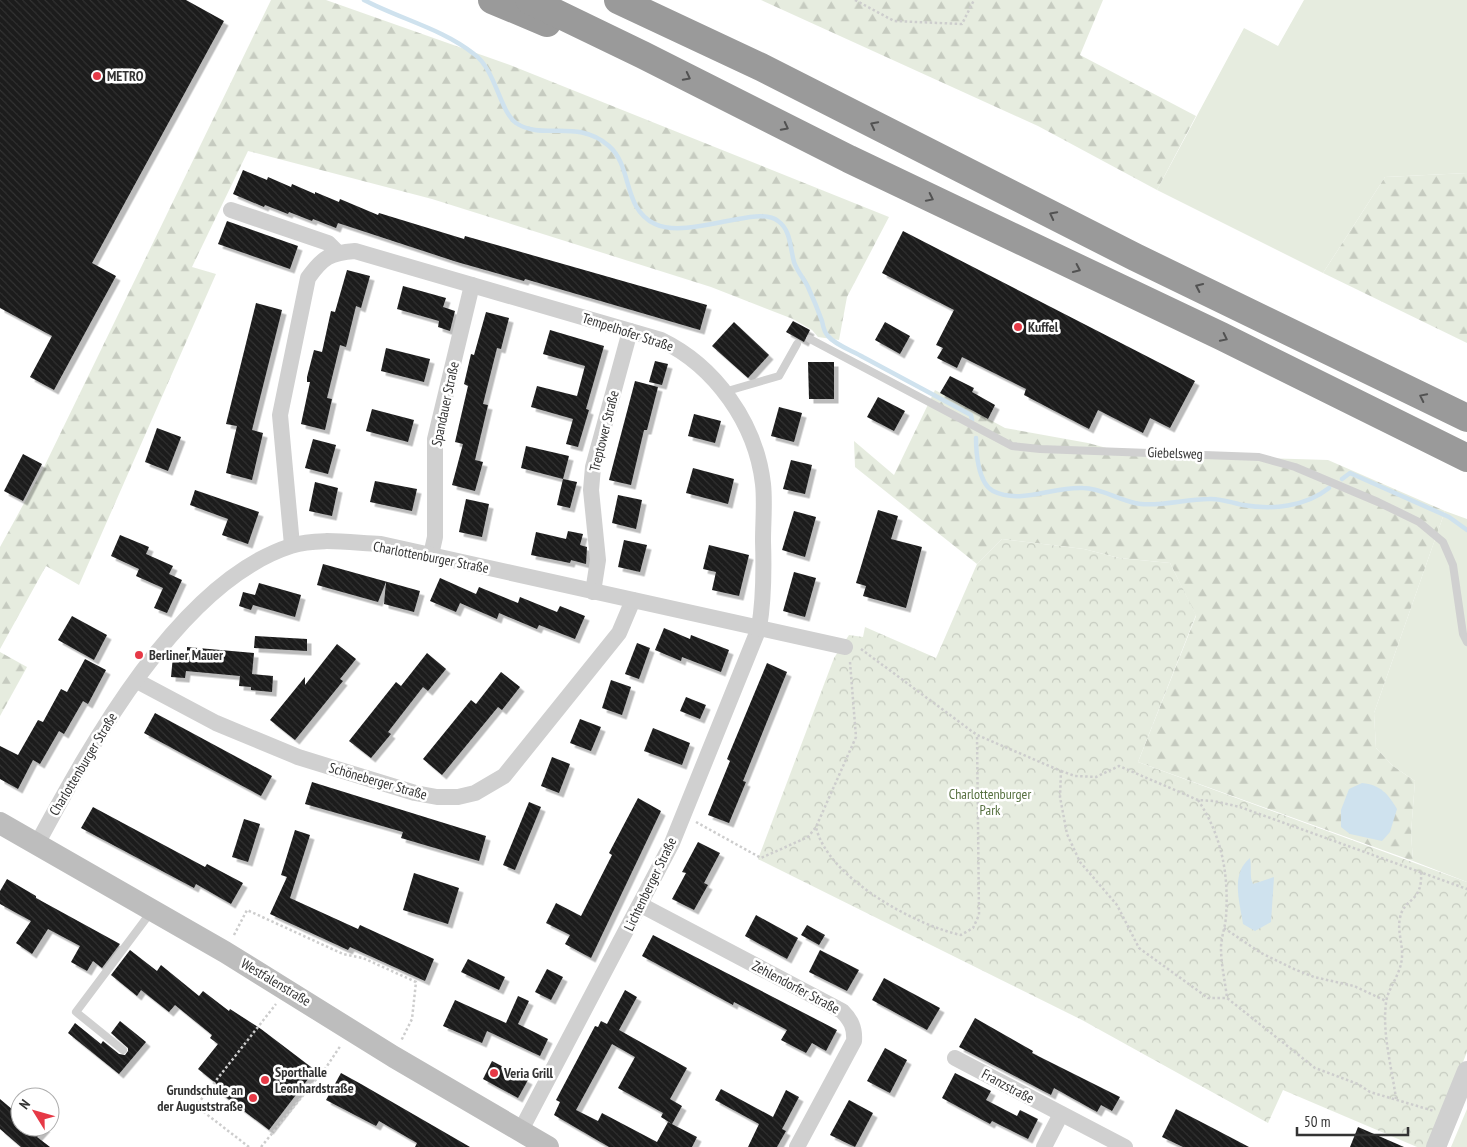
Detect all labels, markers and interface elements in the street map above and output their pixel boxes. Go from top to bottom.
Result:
place label: METRO [107,67,144,85]
marker: METRO [91,70,103,82]
one-way arrow [681,71,690,81]
one-way arrow [779,121,788,131]
one-way arrow [870,121,879,131]
one-way arrow [925,192,934,203]
one-way arrow [1049,211,1058,221]
one-way arrow [1072,262,1081,273]
one-way arrow [1195,282,1204,293]
street label: Tempelhofer Straße [580,309,676,355]
place label: Kuffel [1028,318,1059,336]
marker: Kuffel [1012,321,1024,333]
one-way arrow [1219,332,1228,342]
street label: Spandauer Straße [427,360,463,448]
street label: Treptower Straße [585,388,623,473]
one-way arrow [1419,393,1428,403]
street label: Giebelsweg [1147,443,1203,463]
street label: Charlottenburger Straße [372,537,491,577]
place label: Berliner Mauer [149,646,224,664]
marker: Berliner Mauer [133,649,145,661]
street label: Charlottenburger Straße [45,709,121,819]
street label: Schöneberger Straße [327,758,429,804]
park label: Charlottenburger Park [949,785,1031,819]
street label: Lichtenberger Straße [620,834,681,934]
street label: Westfalenstraße [238,954,314,1010]
street label: Zehlendorfer Straße [749,956,843,1018]
place label: Sporthalle Leonhardstraße [275,1063,354,1097]
place label: Veria Grill [503,1064,554,1082]
street label: Franzstraße [979,1065,1038,1107]
marker: Veria Grill [488,1067,500,1079]
marker: Sporthalle Leonhardstraße [259,1074,271,1086]
place label: Grundschule an der Auguststraße [157,1081,243,1115]
north arrow [10,1087,60,1137]
marker: Grundschule an der Auguststraße [247,1092,259,1104]
text: N [15,1096,34,1113]
scale bar [1297,1104,1408,1136]
text: 50 m [1304,1112,1330,1131]

